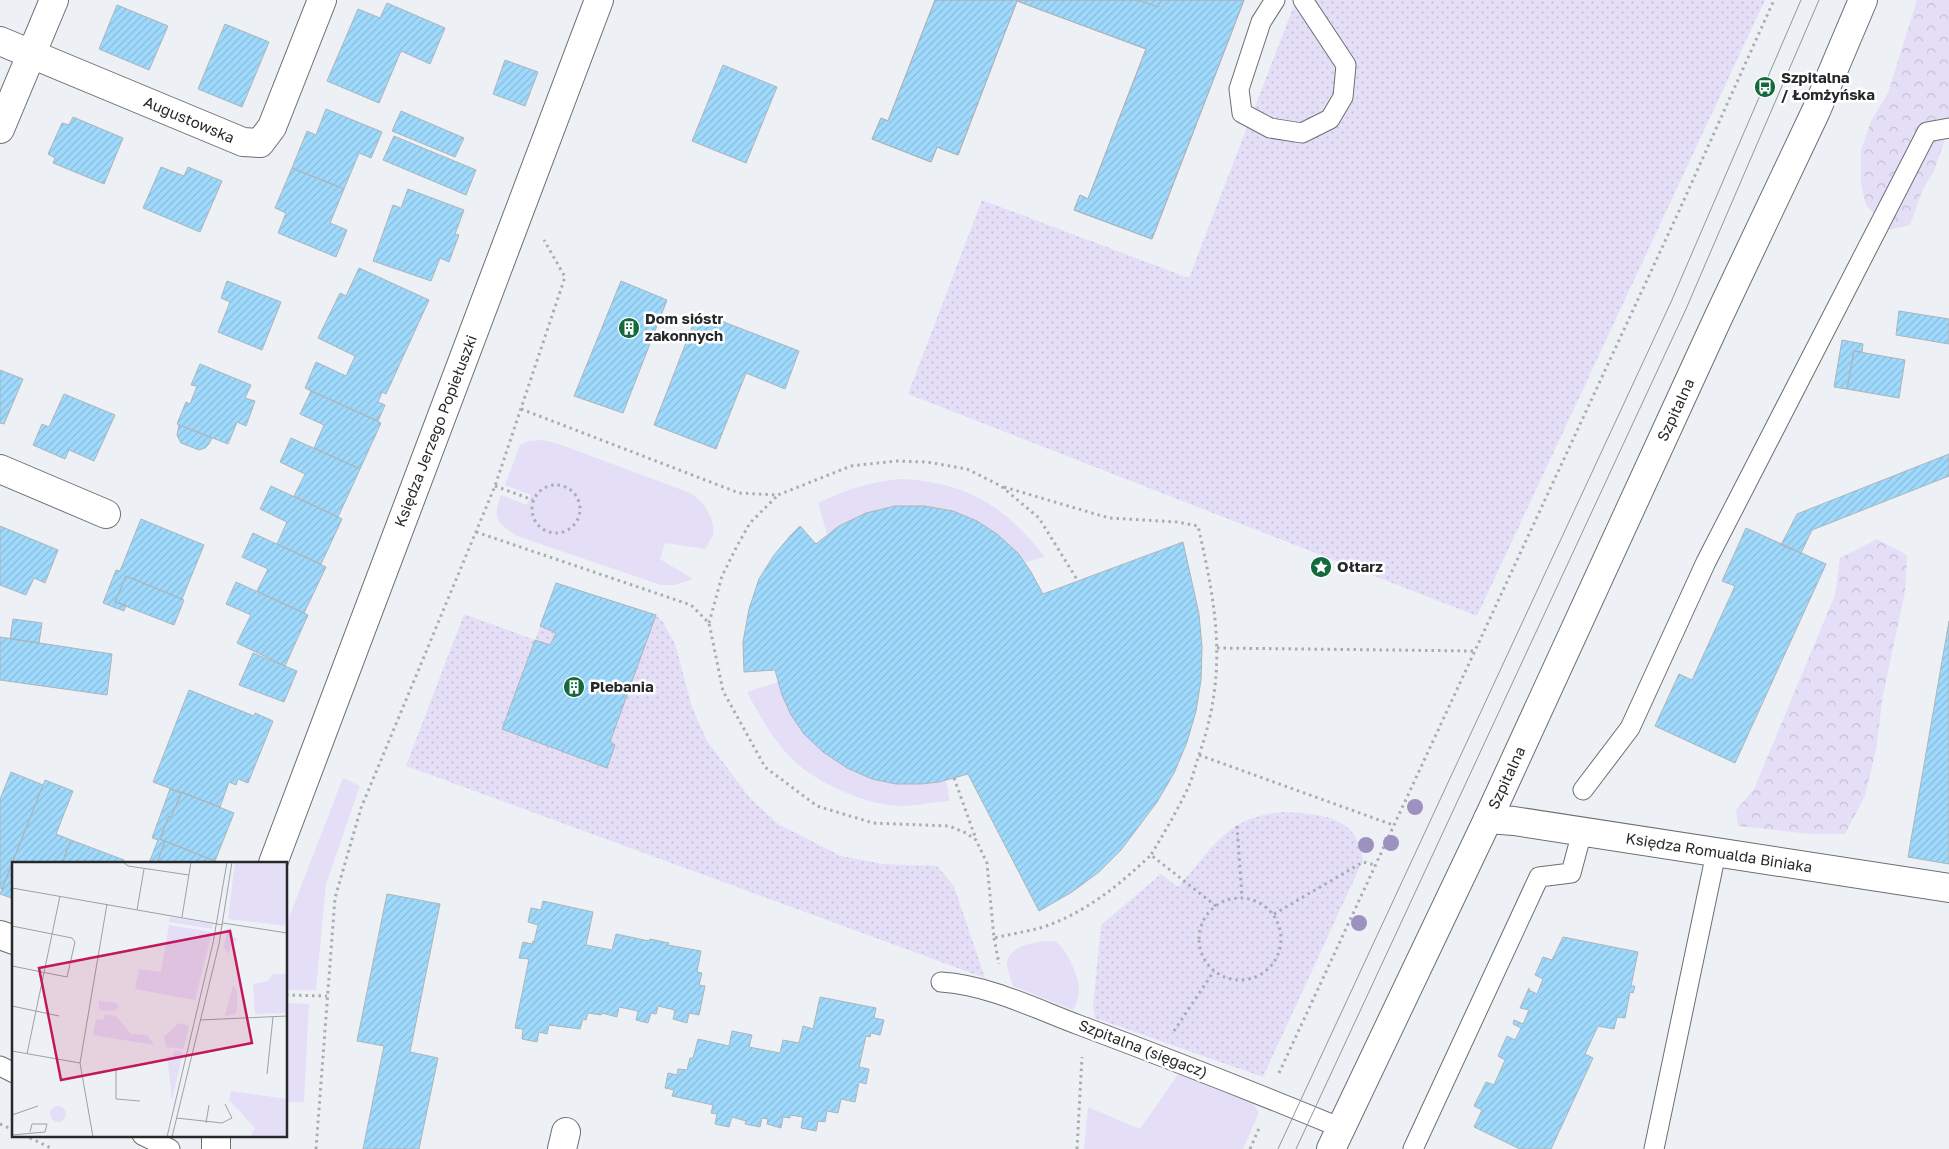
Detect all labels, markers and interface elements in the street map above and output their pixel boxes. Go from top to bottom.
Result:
place label: Szpitalna / Łomżyńska [1781,68,1875,103]
bus stop icon: Szpitalna / Łomżyńska [1753,75,1777,99]
street label: Augustowska [141,92,237,146]
place label: Dom sióstr zakonnych [645,309,723,344]
building icon: Dom sióstr zakonnych [617,316,641,340]
street label: Księdza Jerzego Popiełuszki [390,332,480,529]
street label: Szpitalna [1653,375,1697,444]
place icon: Ołtarz [1309,555,1333,579]
place label: Ołtarz [1337,557,1383,575]
building icon: Plebania [562,675,586,699]
place label: Plebania [590,677,654,695]
street label: Szpitalna [1484,743,1528,812]
street label: Księdza Romualda Biniaka [1625,828,1814,876]
inset map [12,862,288,1136]
street label: Szpitalna (sięgacz) [1076,1015,1210,1081]

